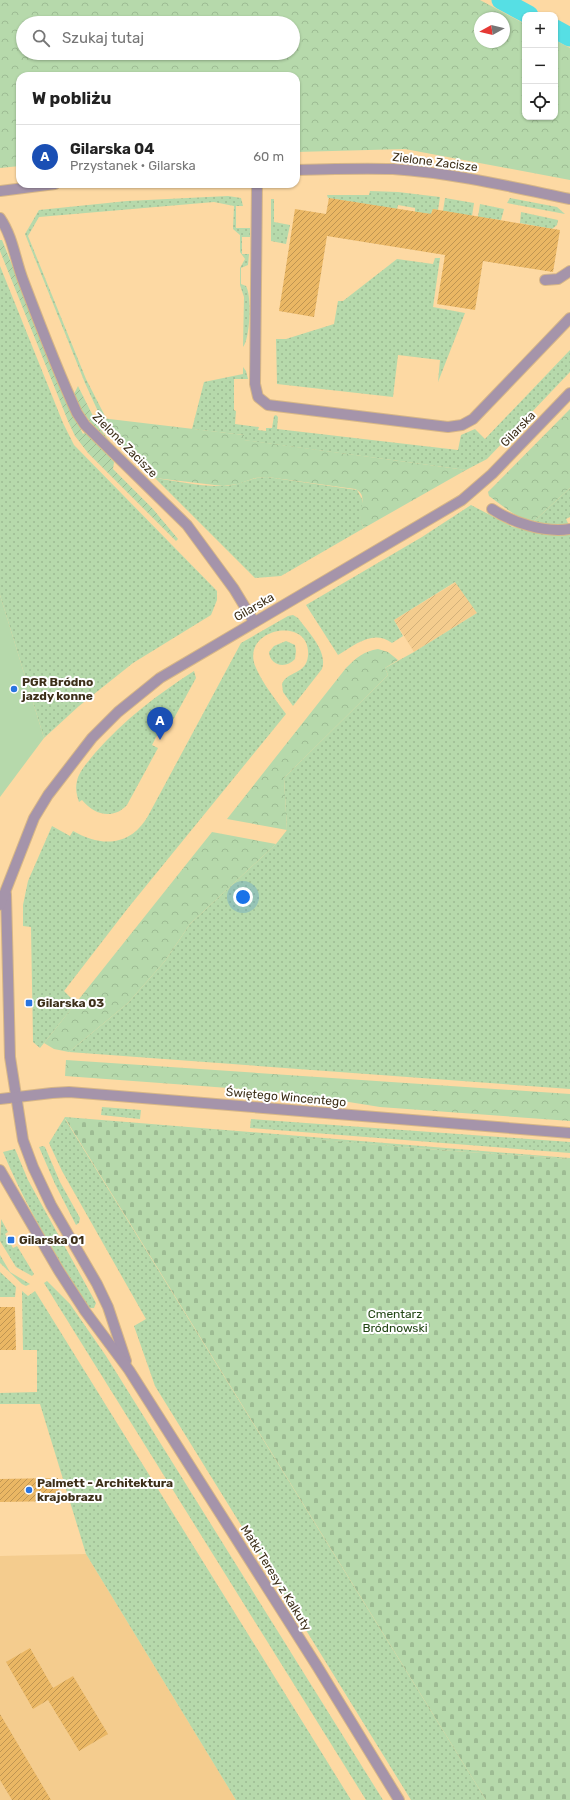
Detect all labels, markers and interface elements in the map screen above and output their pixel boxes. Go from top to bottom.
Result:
north arrow [474,12,510,48]
map controls [522,12,558,120]
button: + [522,12,558,48]
search box [16,16,300,60]
icon: search [30,27,52,49]
text: Szukaj tutaj [62,29,144,47]
button: − [522,48,558,84]
button: locate [522,84,558,120]
text: W pobliżu [32,88,111,108]
text: Gilarska 04 [70,140,154,158]
text: A [40,149,50,164]
text: 60 m [253,149,284,164]
street label: Zielone Zacisze [392,150,479,174]
text: Przystanek · Gilarska [70,158,196,173]
street label: Gilarska [498,408,538,450]
street label: Zielone Zacisze [90,410,160,480]
street label: Gilarska [231,590,277,624]
place label: PGR Bródno jazdy konne [21,675,93,703]
marker: PGR Bródno jazdy konne [9,684,19,694]
pin: A [147,707,173,740]
your location [233,887,253,907]
place label: Gilarska 03 [37,996,104,1010]
marker: Gilarska 03 [24,998,34,1008]
street label: Świętego Wincentego [225,1085,347,1109]
place label: Gilarska 01 [19,1233,84,1247]
marker: Gilarska 01 [6,1235,16,1245]
park label: Cmentarz Bródnowski [362,1307,428,1335]
place label: Palmett - Architektura krajobrazu [37,1476,173,1504]
marker: Palmett - Architektura krajobrazu [24,1485,34,1495]
street label: Matki Teresy z Kalkuty [238,1523,314,1634]

